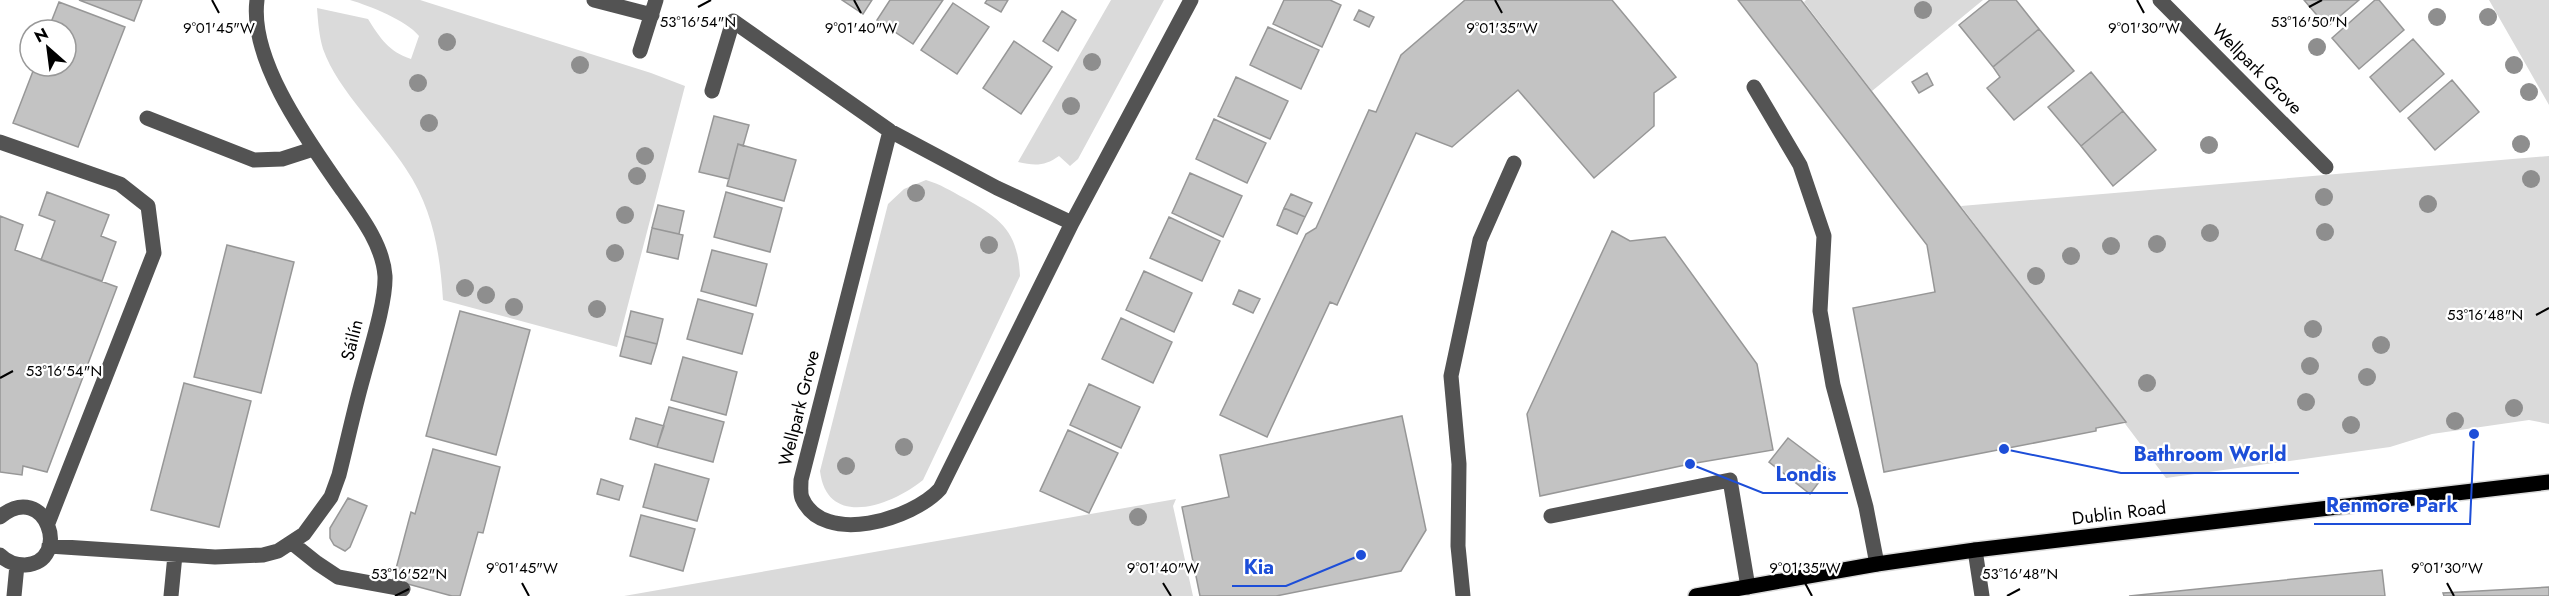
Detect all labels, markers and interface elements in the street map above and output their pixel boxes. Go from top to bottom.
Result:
text: 53°16'54"N [660,11,736,33]
text: 53°16'50"N [2271,11,2347,33]
text: 9°01'45"W [183,17,255,39]
text: 9°01'40"W [825,17,897,39]
text: 9°01'35"W [1466,17,1538,39]
text: 9°01'30"W [2108,17,2180,39]
north arrow [18,18,78,78]
street label: Wellpark Grove [2206,18,2308,120]
text: N [30,22,52,48]
text: 53°16'48"N [2447,304,2523,326]
street label: Sáilín [334,317,370,363]
street label: Wellpark Grove [772,347,826,469]
text: 53°16'54"N [26,360,102,382]
callout: Bathroom World [2121,435,2299,473]
text: Bathroom World [2133,440,2287,469]
callout: Londis [1763,455,1848,493]
text: Londis [1776,460,1836,489]
callout: Renmore Park [2314,486,2470,524]
text: Renmore Park [2326,491,2458,520]
street label: Dublin Road [2071,494,2167,532]
callout: Kia [1232,548,1286,586]
text: Kia [1244,553,1274,582]
text: 9°01'45"W [486,557,558,579]
text: 9°01'40"W [1127,557,1199,579]
text: 9°01'35"W [1769,557,1841,579]
text: 9°01'30"W [2411,557,2483,579]
text: 53°16'52"N [371,563,447,585]
text: 53°16'48"N [1982,563,2058,585]

